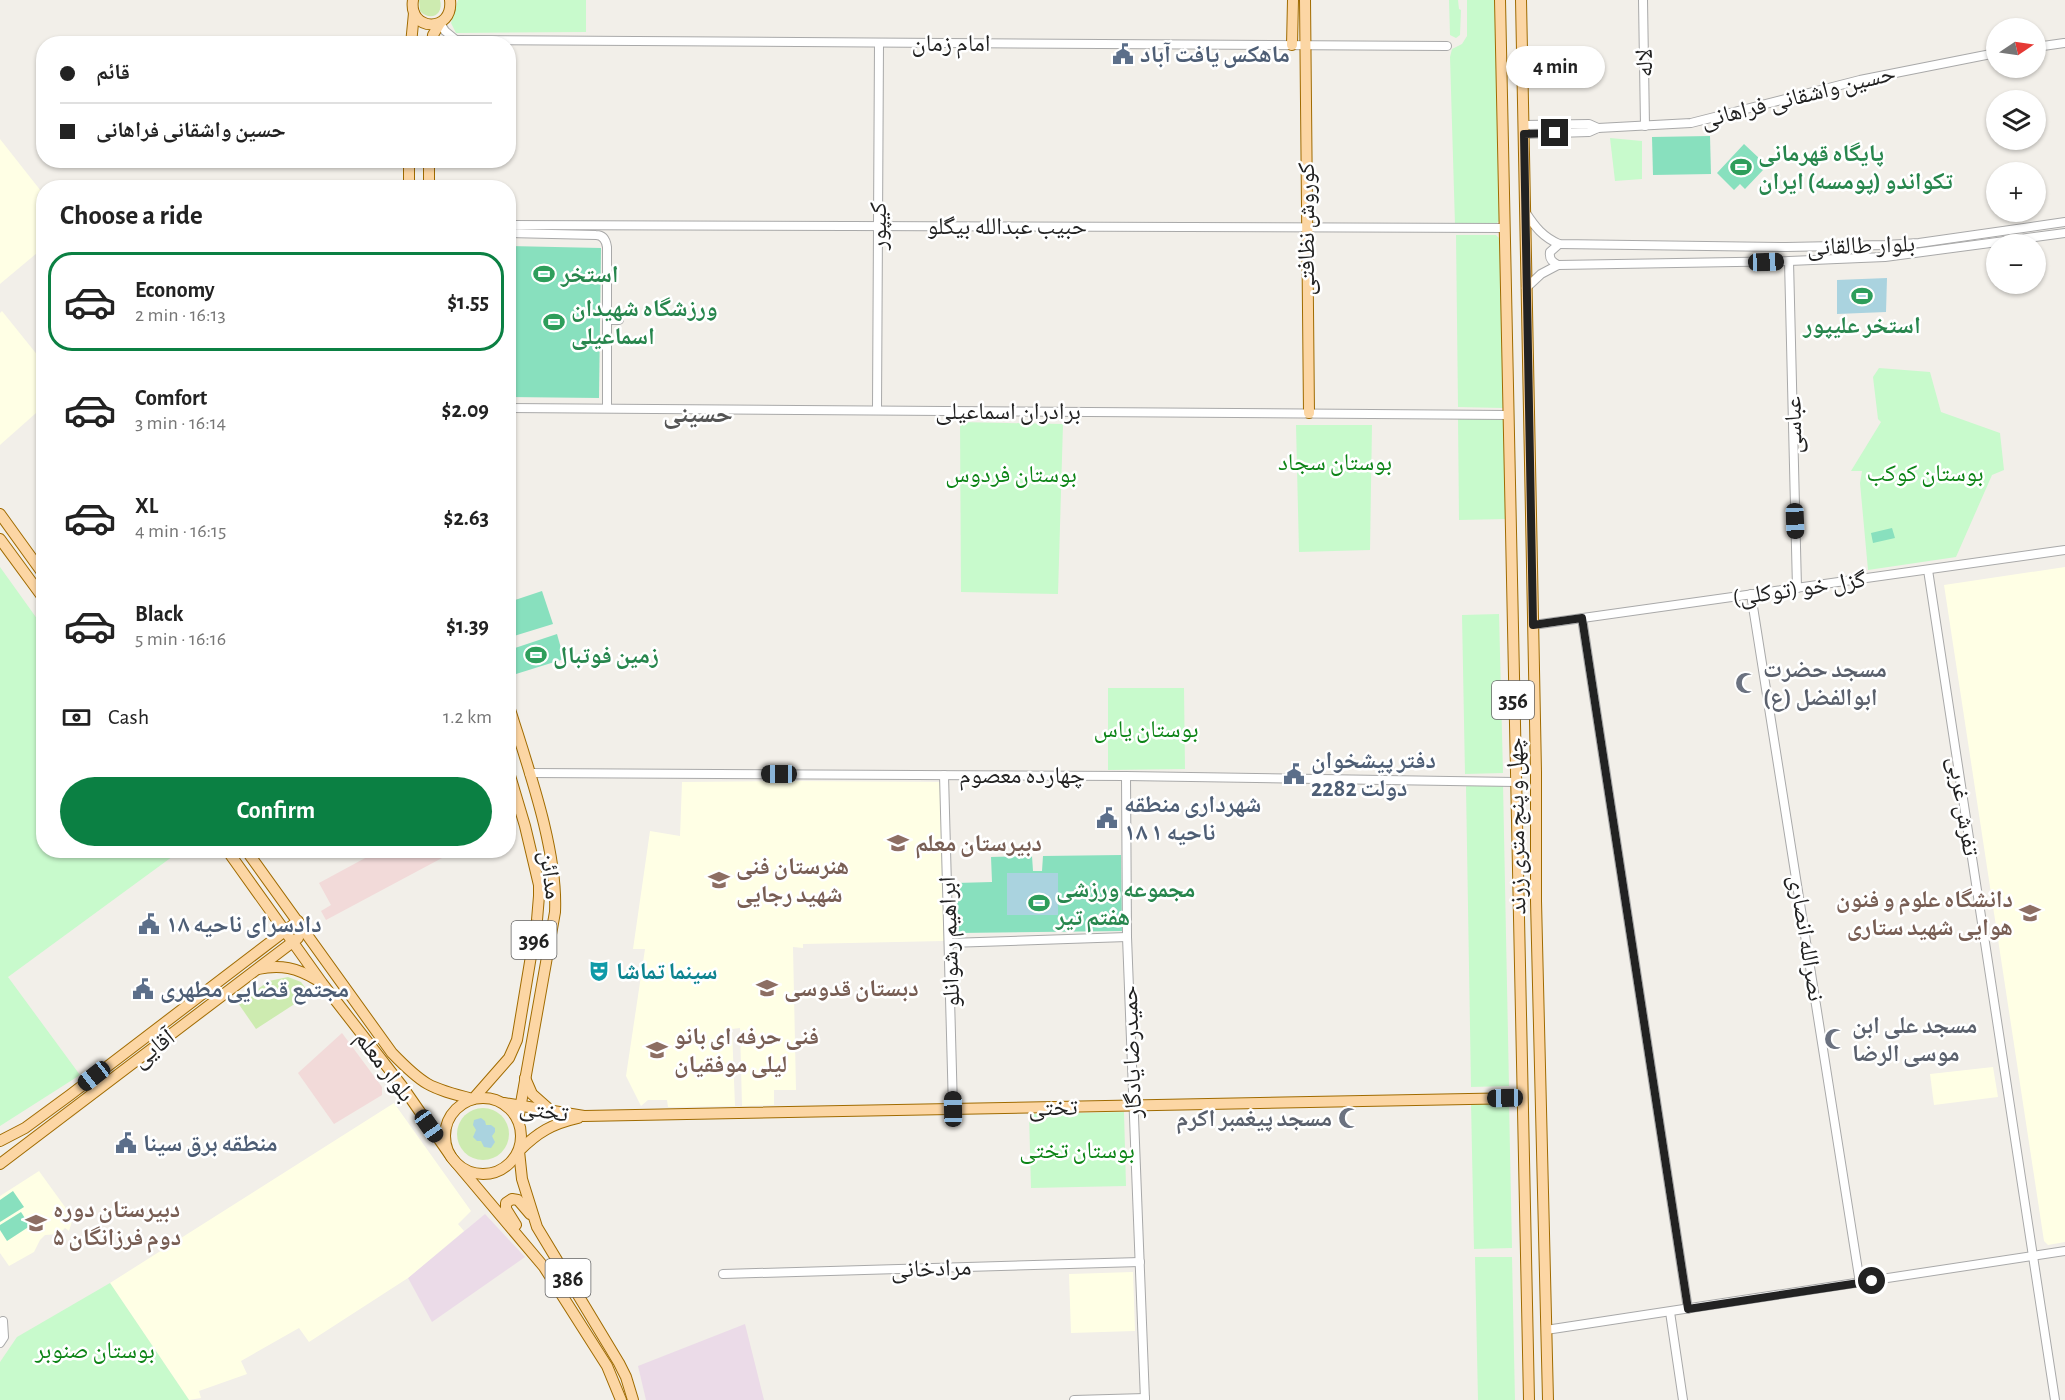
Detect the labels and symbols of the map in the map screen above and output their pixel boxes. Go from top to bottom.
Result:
north arrow [1986,18,2046,78]
street label: امام زمان [912,32,990,59]
public building icon: ماهکس یافت آباد [1111,42,1135,66]
place label: ماهکس یافت آباد [1140,42,1290,68]
callout: 4 min [1506,46,1604,88]
street label: لاله [1633,49,1657,77]
street label: حسین واشقانی فراهانی [1698,61,1898,134]
route end [1541,119,1568,146]
place label: پایگاه قهرمانی تکواندو (پومسه) ایران [1758,142,1953,195]
sports icon: پایگاه قهرمانی تکواندو (پومسه) ایران [1729,155,1753,179]
street label: کوروش نظافتی [1295,162,1320,295]
street label: کیپور [867,202,892,251]
street label: حبیب عبدالله بیگلو [927,215,1087,240]
street label: بلوار طالقانی [1807,232,1916,261]
car [1748,252,1784,272]
sports icon: استخر [532,262,556,286]
place label: استخر [560,263,619,287]
sports icon: استخر علیپور [1850,284,1874,308]
place label: ورزشگاه شهیدان اسماعیلی [571,297,718,350]
sports icon: ورزشگاه شهیدان اسماعیلی [542,310,566,334]
place label: استخر علیپور [1802,314,1921,339]
street label: عباسی [1782,396,1807,454]
street label: برادران اسماعیلی [935,400,1081,425]
district label: حسینی [663,401,733,429]
park label: بوستان سجاد [1278,451,1392,476]
park label: بوستان کوکب [1866,462,1984,487]
park label: بوستان فردوس [945,463,1077,488]
car [1785,503,1805,539]
street label: گزل خو (توکلی) [1731,568,1868,611]
sports icon: زمین فوتبال [524,643,548,667]
place label: زمین فوتبال [553,644,659,669]
place label: مسجد حضرت ابوالفضل (ع) [1763,658,1887,712]
mosque icon: مسجد حضرت ابوالفضل (ع) [1734,671,1758,695]
road number: 356 [1492,681,1534,719]
park label: بوستان یاس [1094,718,1198,743]
street label: چهل و پنج متری زرند [1503,737,1533,915]
place label: دفتر پیشخوان دولت 2282 [1311,749,1436,801]
street label: تفرش غربی [1942,755,1983,858]
public building icon: دفتر پیشخوان دولت 2282 [1282,762,1306,786]
street label: چهارده معصوم [959,764,1085,791]
car [761,765,797,783]
place label: شهرداری منطقه ۱۸ ناحیه ۱ [1124,793,1261,846]
public building icon: شهرداری منطقه ۱۸ ناحیه ۱ [1095,806,1119,830]
school or university icon: دبیرستان معلم [886,831,910,855]
place label: دبیرستان معلم [915,832,1042,859]
street label: مدائن [534,850,565,901]
place label: هنرستان فنی شهید رجایی [736,855,849,908]
school or university icon: هنرستان فنی شهید رجایی [707,868,731,892]
street label: نصرالله انصاری [1783,873,1828,1003]
street label: ابراهیم رشوانلو [936,876,967,1008]
place label: مجموعه ورزشی هفتم تیر [1055,878,1195,933]
place label: دانشگاه علوم و فنون هوایی شهید ستاری [1836,888,2013,941]
sports icon: مجموعه ورزشی هفتم تیر [1027,891,1051,915]
school or university icon: دانشگاه علوم و فنون هوایی شهید ستاری [2018,901,2042,925]
public building icon: دادسرای ناحیه ۱۸ [137,912,161,936]
place label: دادسرای ناحیه ۱۸ [166,913,322,938]
road number: 396 [512,921,556,959]
theatre icon: سینما تماشا [587,959,611,983]
place label: سینما تماشا [616,960,718,985]
school or university icon: دبستان قدوسی [755,976,779,1000]
public building icon: مجتمع قضایی مطهری [131,977,155,1001]
place label: دبستان قدوسی [784,977,919,1002]
place label: مجتمع قضایی مطهری [160,978,349,1005]
street label: حمیدرضا یادگار [1118,985,1147,1120]
place label: مسجد علی ابن موسی الرضا [1852,1014,1977,1067]
street label: آقایی [127,1024,181,1073]
place label: فنی حرفه ای بانو لیلی موفقیان [674,1025,819,1078]
street label: بلوار معلم [348,1027,418,1108]
mosque icon: مسجد علی ابن موسی الرضا [1823,1027,1847,1051]
school or university icon: فنی حرفه ای بانو لیلی موفقیان [645,1038,669,1062]
car [74,1058,114,1094]
car [1487,1089,1523,1107]
car [944,1091,962,1127]
street label: تختی [517,1095,570,1128]
street label: تختی [1028,1096,1078,1121]
car [411,1106,447,1146]
mosque icon: مسجد پیغمبر اکرم [1337,1106,1361,1130]
place label: مسجد پیغمبر اکرم [1176,1107,1332,1135]
public building icon: منطقه برق سینا [114,1131,138,1155]
place label: منطقه برق سینا [143,1132,278,1157]
park label: بوستان تختی [1019,1139,1135,1164]
place label: دبیرستان دوره دوم فرزانگان ۵ [53,1198,181,1254]
school or university icon: دبیرستان دوره دوم فرزانگان ۵ [24,1211,48,1235]
street label: مرادخانی [890,1256,972,1283]
road number: 386 [546,1259,590,1297]
route start [1858,1267,1885,1294]
park label: بوستان صنوبر [34,1339,155,1364]

